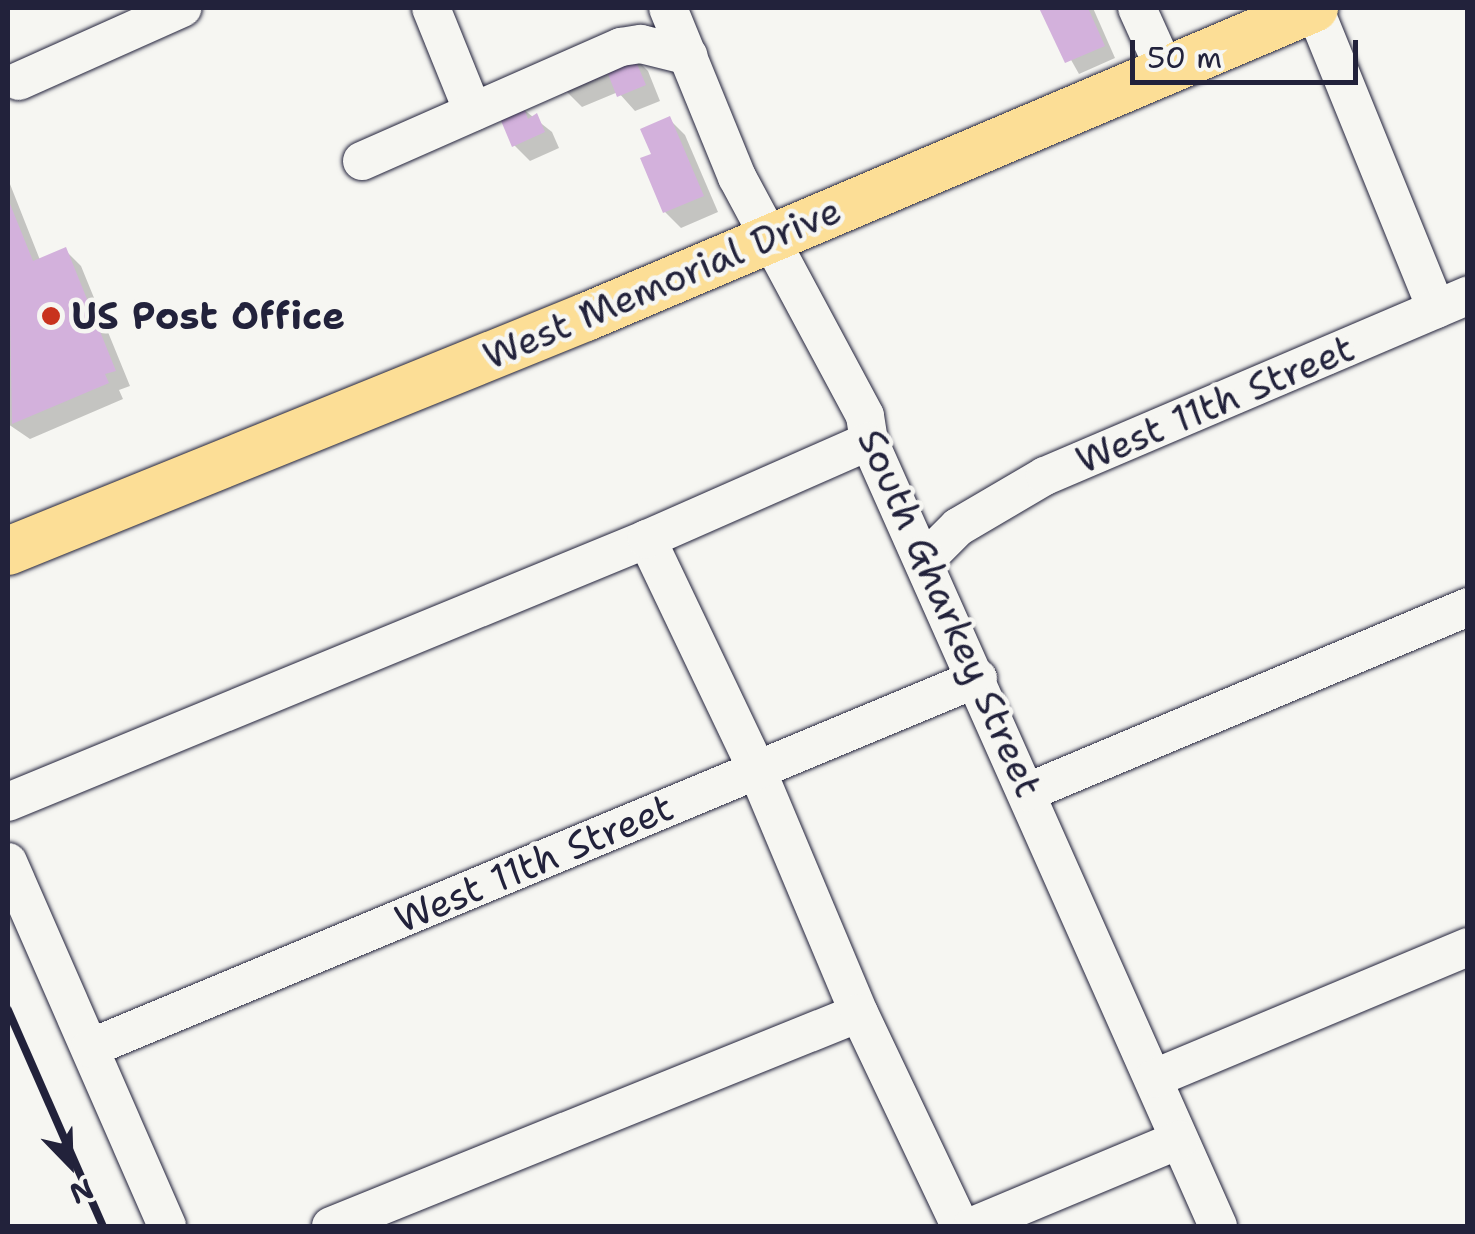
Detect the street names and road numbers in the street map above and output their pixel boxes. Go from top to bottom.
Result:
street label: West Memorial Drive [476,187,848,379]
street label: West 11th Street [1069,325,1361,483]
street label: South Gharkey Street [848,422,1052,804]
street label: West 11th Street [388,784,680,942]

